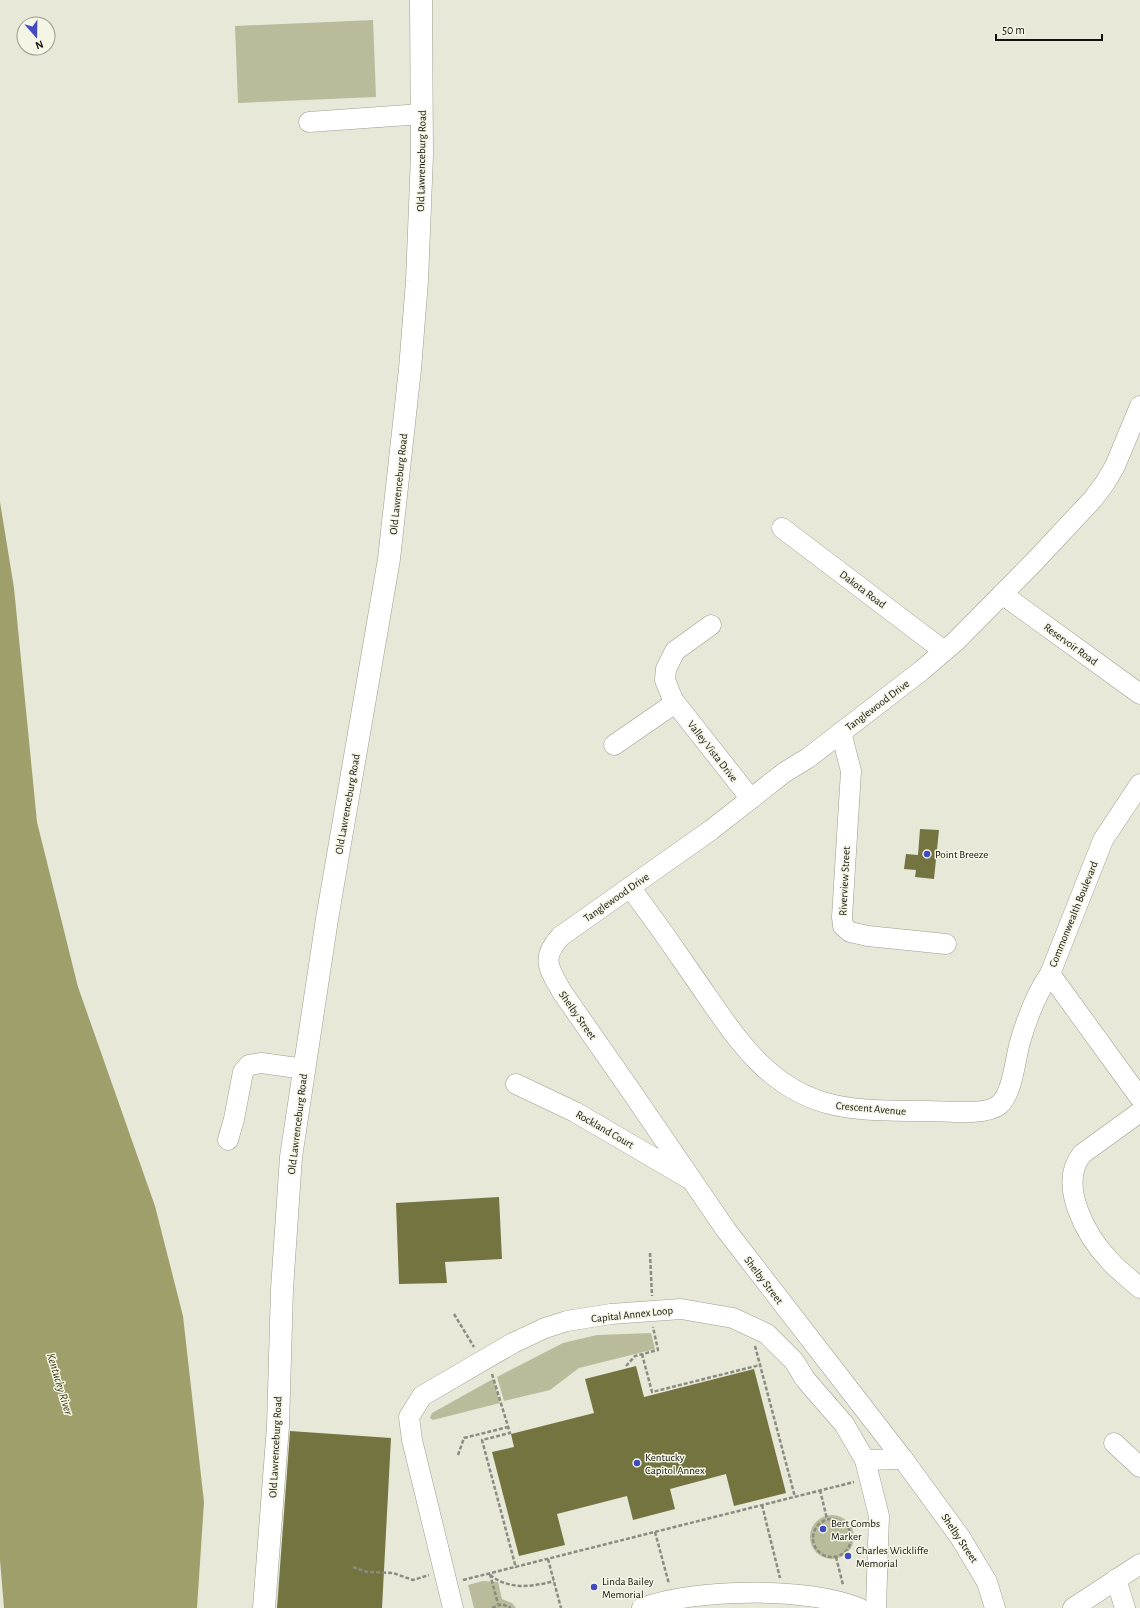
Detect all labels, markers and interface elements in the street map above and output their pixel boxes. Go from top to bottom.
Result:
north arrow [16,16,56,56]
scale bar [996,16,1102,42]
text: 50 m [1002,24,1025,36]
text: N [34,38,45,51]
street label: Old Lawrenceburg Road [415,110,428,212]
street label: Old Lawrenceburg Road [388,433,409,535]
street label: Dakota Road [838,569,888,610]
street label: Reservoir Road [1042,621,1100,668]
street label: Tanglewood Drive [843,678,911,733]
street label: Valley Vista Drive [686,719,740,784]
street label: Old Lawrenceburg Road [333,753,362,855]
street label: Riverview Street [837,846,852,916]
marker: Point Breeze [922,849,932,859]
place label: Point Breeze [935,849,988,860]
street label: Commonwealth Boulevard [1047,859,1100,969]
street label: Tanglewood Drive [582,871,651,924]
street label: Shelby Street [557,989,599,1042]
street label: Old Lawrenceburg Road [286,1073,309,1175]
street label: Crescent Avenue [835,1100,907,1117]
street label: Rockland Court [574,1108,636,1151]
street label: Shelby Street [742,1254,785,1307]
street label: Capital Annex Loop [591,1305,674,1324]
water label: Kentucky River [45,1352,75,1417]
street label: Old Lawrenceburg Road [267,1396,284,1498]
place label: Kentucky Capitol Annex [645,1452,705,1476]
marker: Kentucky Capitol Annex [632,1458,642,1468]
street label: Shelby Street [939,1512,980,1565]
place label: Bert Combs Marker [831,1518,880,1542]
marker: Bert Combs Marker [818,1524,828,1534]
place label: Charles Wickliffe Memorial [856,1545,928,1569]
marker: Charles Wickliffe Memorial [843,1551,853,1561]
place label: Linda Bailey Memorial [602,1576,654,1600]
marker: Linda Bailey Memorial [589,1582,599,1592]

